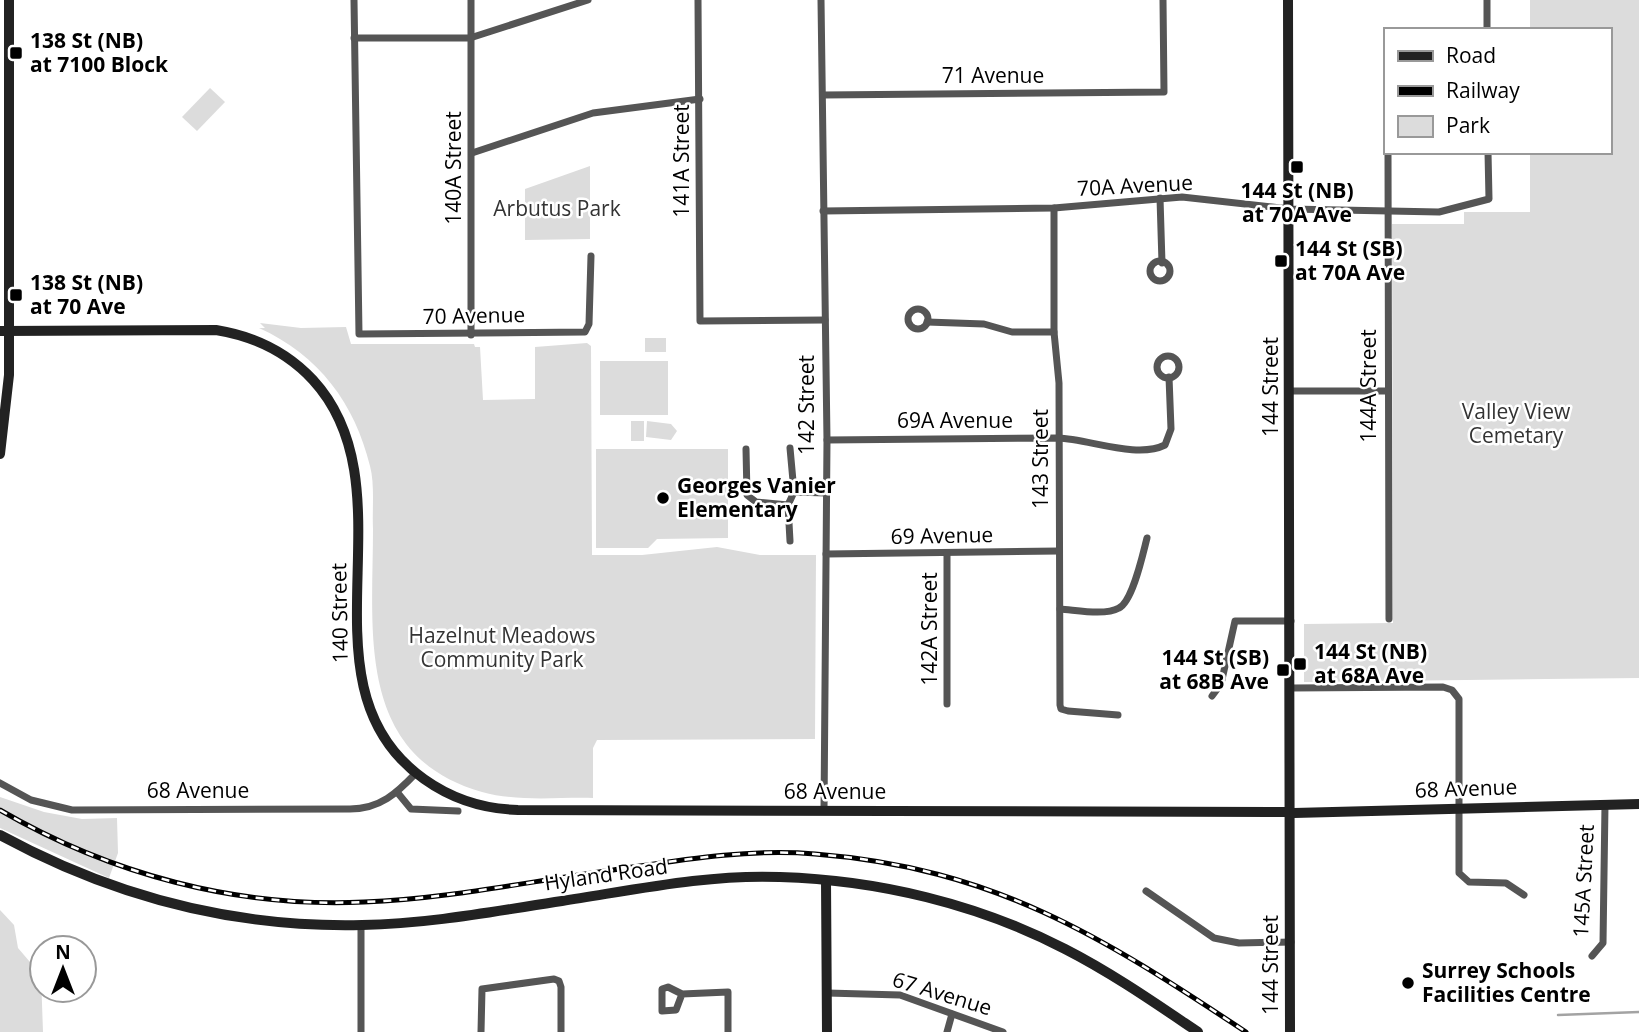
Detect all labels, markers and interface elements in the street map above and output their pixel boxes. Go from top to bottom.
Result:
place label: 138 St (NB) at 7100 Block [30,26,169,78]
legend [1384,28,1611,154]
text: Road [1446,41,1496,69]
marker: 138 St (NB) at 7100 Block [8,45,24,61]
street label: 71 Avenue [942,61,1044,89]
text: Railway [1446,76,1520,104]
street label: 141A Street [667,104,695,218]
street label: 140A Street [439,111,467,225]
text: Park [1446,111,1490,139]
marker: 144 St (NB) at 70A Ave [1289,159,1305,175]
street label: 70A Avenue [1076,168,1194,202]
place label: 144 St (NB) at 70A Ave [1240,176,1354,228]
park label: Arbutus Park [493,194,621,222]
place label: 144 St (SB) at 70A Ave [1295,234,1405,286]
marker: 144 St (SB) at 70A Ave [1273,253,1289,269]
place label: 138 St (NB) at 70 Ave [30,268,143,320]
marker: 138 St (NB) at 70 Ave [8,287,24,303]
street label: 70 Avenue [422,300,526,330]
street label: 144A Street [1354,329,1382,443]
street label: 144 Street [1256,337,1284,437]
street label: 142 Street [792,355,820,455]
park label: Valley View Cemetary [1462,397,1571,449]
street label: 69A Avenue [897,406,1013,434]
street label: 143 Street [1026,409,1054,509]
place label: Georges Vanier Elementary [677,471,836,523]
marker: Georges Vanier Elementary [655,490,671,506]
street label: 69 Avenue [890,520,994,550]
street label: 140 Street [324,563,354,663]
street label: 142A Street [915,572,943,686]
park label: Hazelnut Meadows Community Park [409,621,595,673]
place label: 144 St (NB) at 68A Ave [1314,637,1427,689]
place label: 144 St (SB) at 68B Ave [1159,643,1269,695]
marker: 144 St (NB) at 68A Ave [1292,656,1308,672]
marker: 144 St (SB) at 68B Ave [1275,662,1291,678]
street label: 68 Avenue [1414,772,1518,804]
street label: 68 Avenue [147,776,249,804]
street label: 68 Avenue [784,777,886,805]
street label: 145A Street [1566,824,1600,938]
street label: Hyland Road [542,851,669,897]
street label: 144 Street [1256,915,1284,1015]
north arrow [28,934,98,1004]
text: N [55,939,71,965]
place label: Surrey Schools Facilities Centre [1422,956,1591,1008]
street label: 67 Avenue [889,965,995,1021]
marker: Surrey Schools Facilities Centre [1400,975,1416,991]

